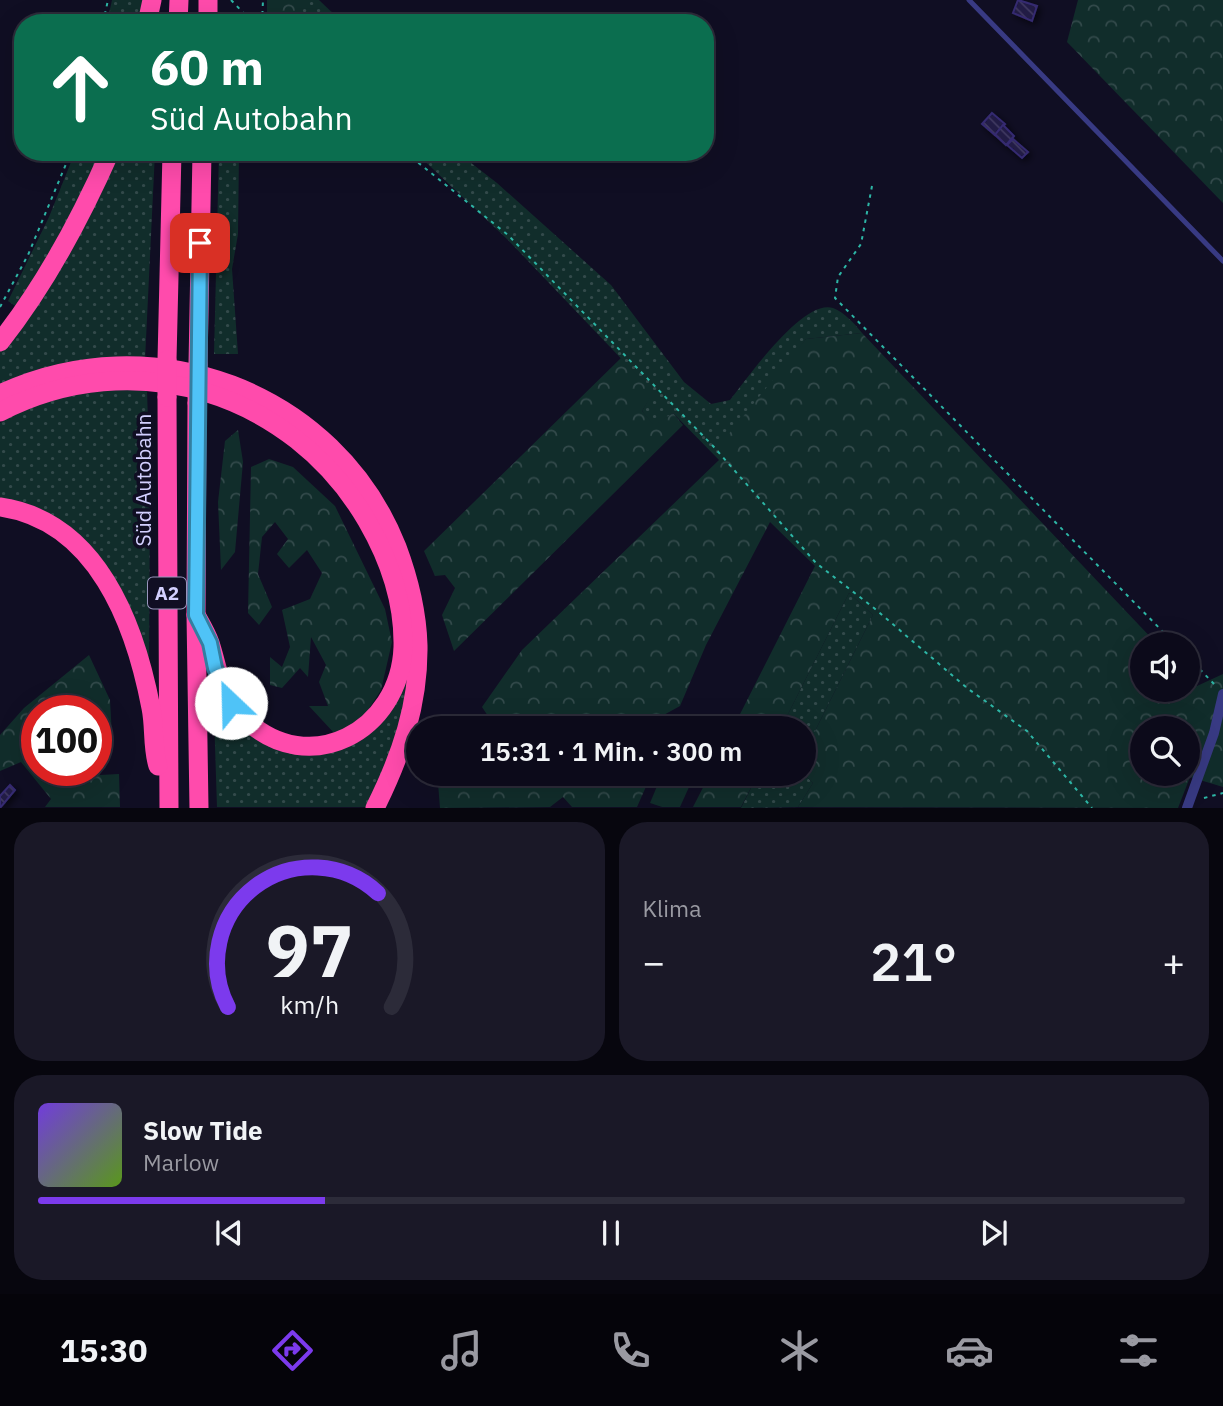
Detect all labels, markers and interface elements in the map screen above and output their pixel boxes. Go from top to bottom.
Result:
text: 60 m [150,35,264,98]
icon: ahead [35,42,126,133]
text: Süd Autobahn [150,97,353,139]
pin [170,213,230,273]
icon: arrive [181,224,219,262]
street label: Süd Autobahn [129,414,157,546]
road number: A2 [148,578,186,608]
map controls [1130,632,1200,786]
button: sound [1130,632,1200,702]
position arrow [194,666,268,740]
speed limit sign: 100 [21,695,112,786]
button: search [1130,716,1200,786]
text: 15:31 · 1 Min. · 300 m [480,734,742,768]
text: Klima [643,893,701,923]
text: 97 [266,903,353,998]
text: 21° [870,928,957,995]
text: − [643,937,665,986]
text: + [1162,937,1185,986]
text: km/h [280,988,339,1021]
text: Slow Tide [143,1113,263,1147]
text: Marlow [143,1147,219,1177]
icon: previous [210,1214,248,1252]
icon: pause [592,1214,630,1252]
icon: next [975,1214,1013,1252]
icon: directions [268,1326,317,1375]
icon: music [437,1326,486,1375]
icon: phone [606,1326,655,1375]
icon: climate [775,1326,824,1375]
icon: car [945,1326,994,1375]
icon: filters [1114,1326,1163,1375]
text: 15:30 [60,1329,147,1371]

